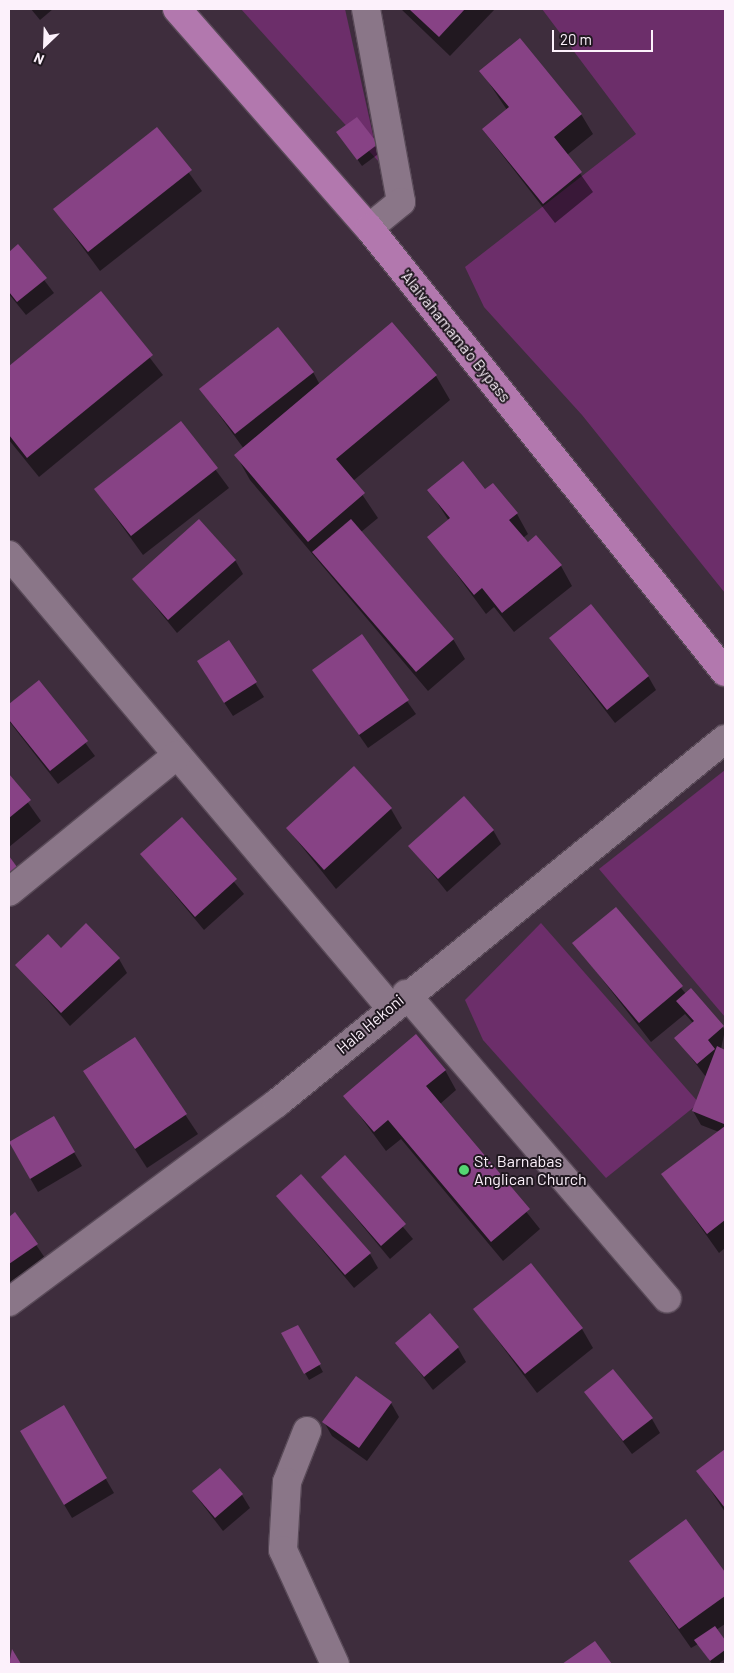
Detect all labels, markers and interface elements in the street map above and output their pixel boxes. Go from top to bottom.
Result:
north arrow [20,20,70,70]
scale bar [554,20,655,52]
text: 20 m [560,30,592,48]
text: N [31,50,46,69]
street label: 'Alaivahamama'o Bypass [397,266,515,406]
street label: Hala Hekoni [332,990,408,1058]
place label: St. Barnabas Anglican Church [474,1151,587,1189]
marker: St. Barnabas Anglican Church [458,1164,470,1176]

